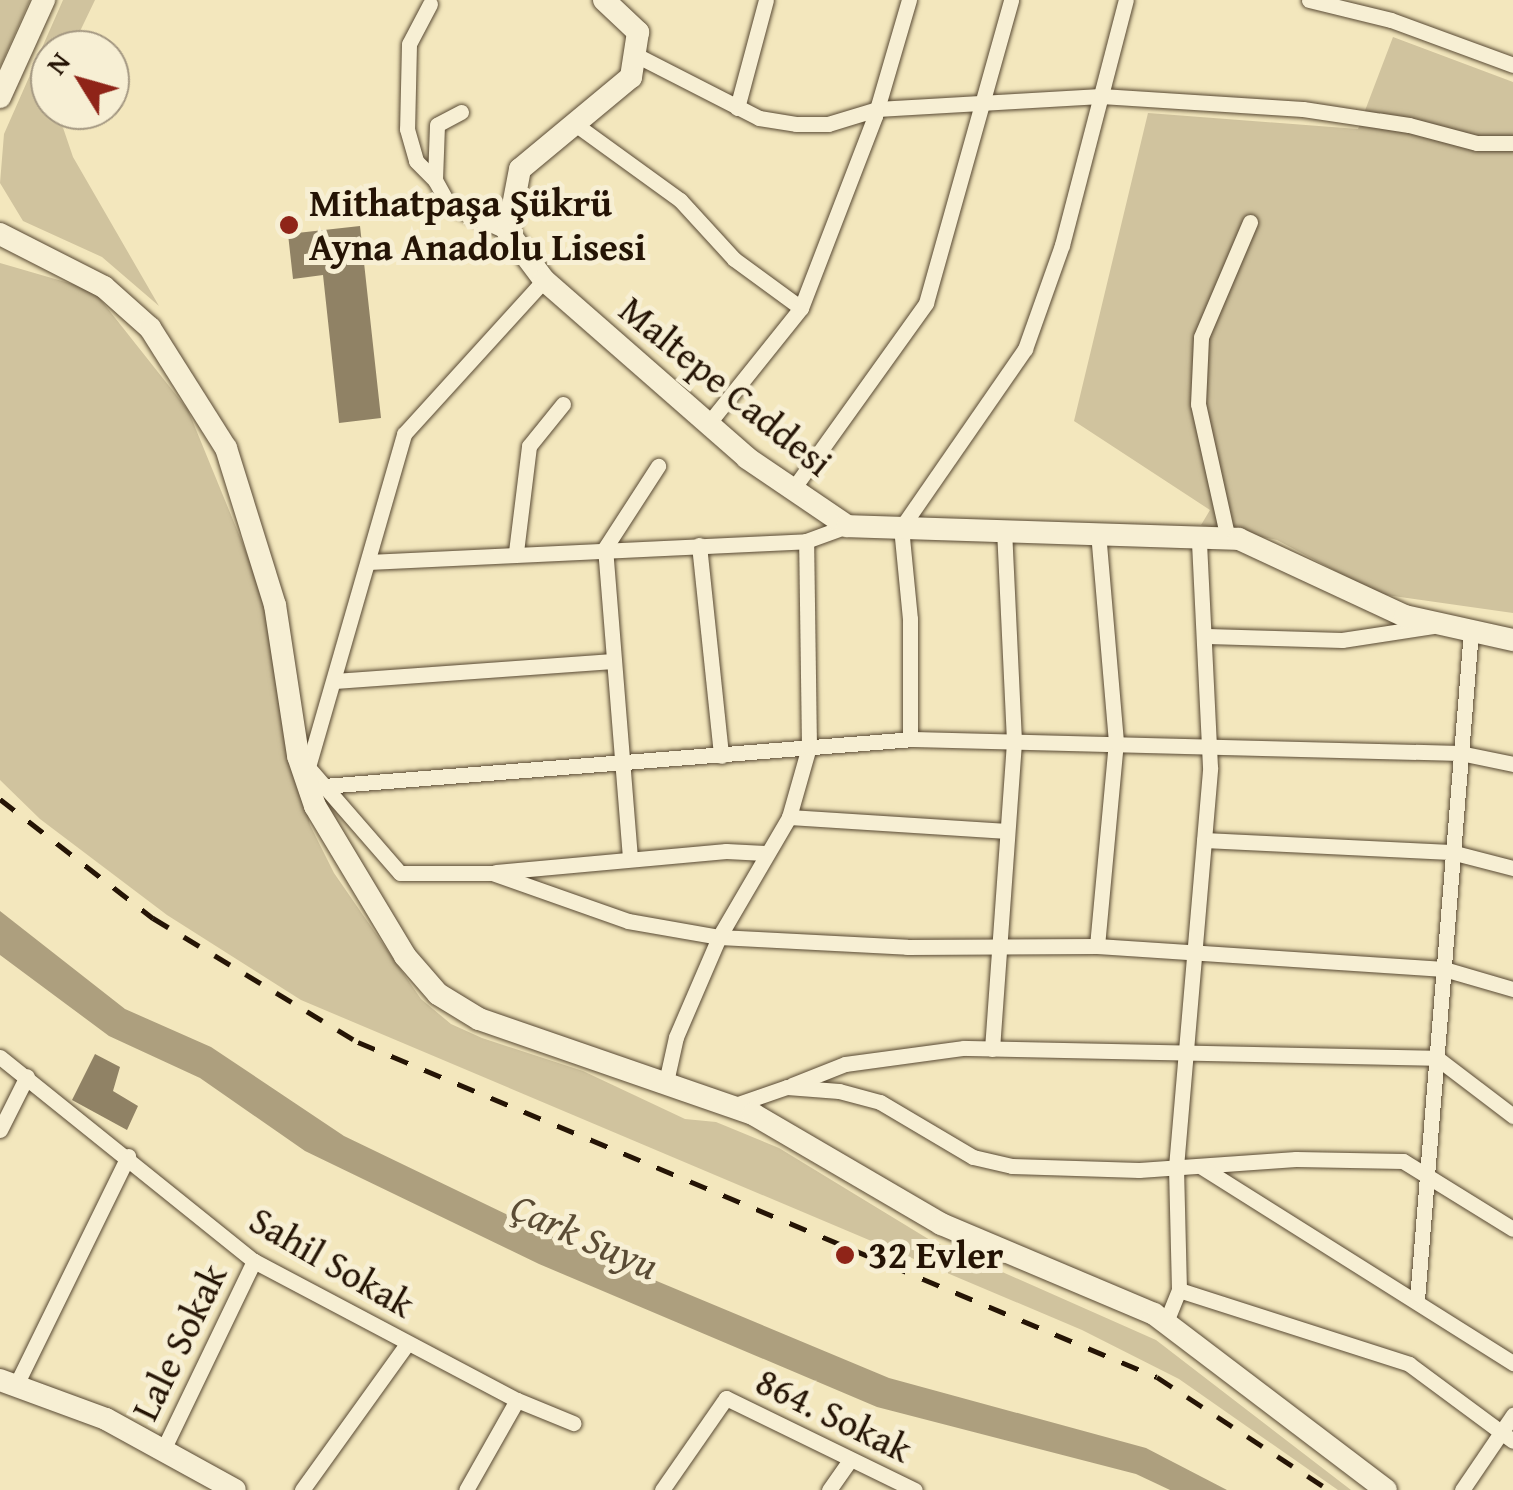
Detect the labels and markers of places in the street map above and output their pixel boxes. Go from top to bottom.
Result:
place label: Mithatpaşa Şükrü Ayna Anadolu Lisesi [309,180,646,270]
marker: Mithatpaşa Şükrü Ayna Anadolu Lisesi [278,214,300,236]
place label: 32 Evler [868,1232,1003,1278]
marker: 32 Evler [832,1242,858,1268]

